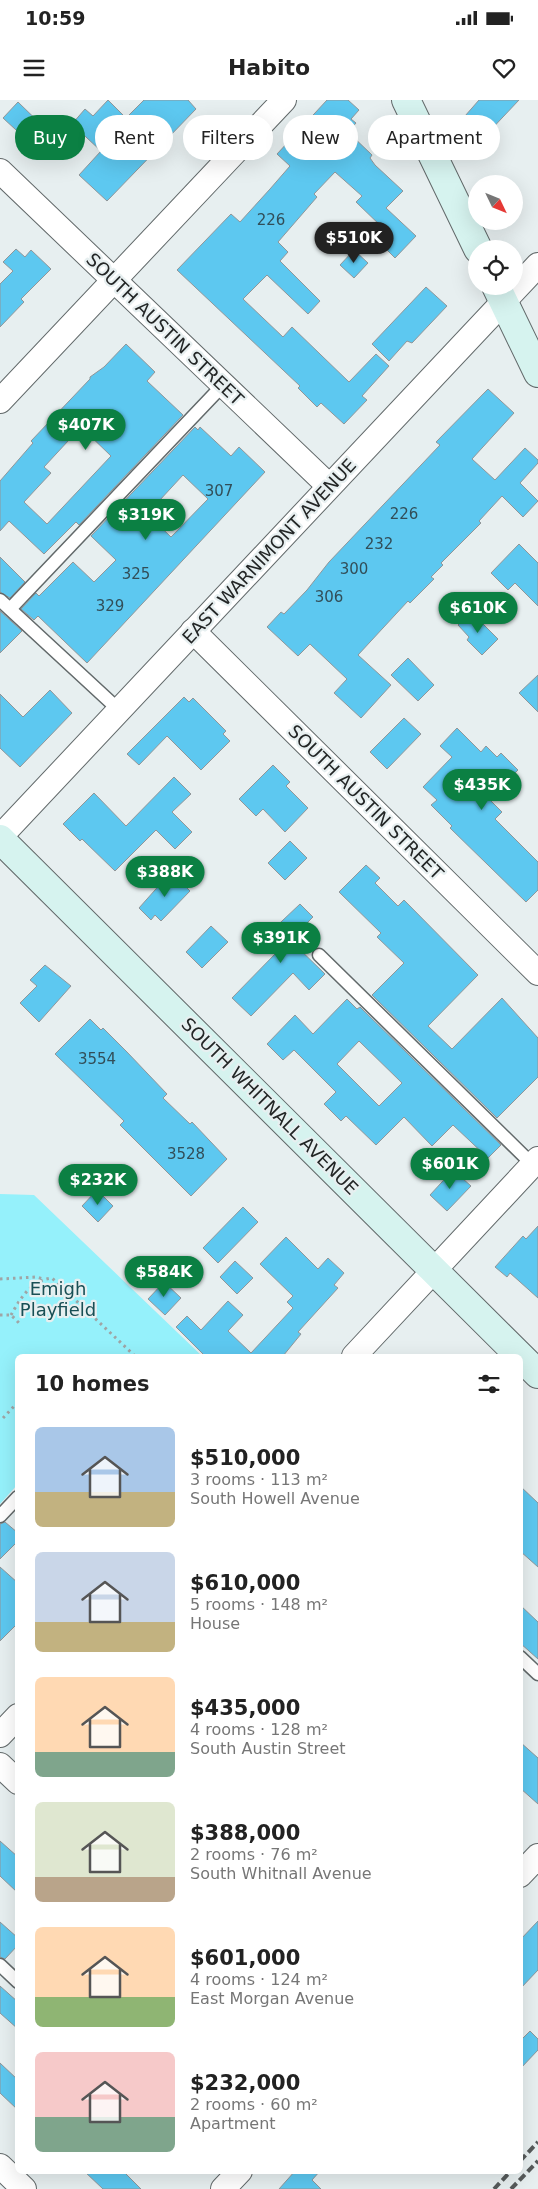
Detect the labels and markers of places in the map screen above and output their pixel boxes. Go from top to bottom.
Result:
pin: $510K [319,221,389,264]
pin: $407K [51,408,121,451]
pin: $319K [111,498,181,541]
pin: $610K [443,592,513,634]
pin: $435K [447,768,517,811]
pin: $388K [130,856,200,898]
pin: $391K [246,922,316,964]
pin: $601K [415,1148,485,1190]
pin: $232K [63,1164,133,1206]
pin: $584K [129,1256,199,1298]

